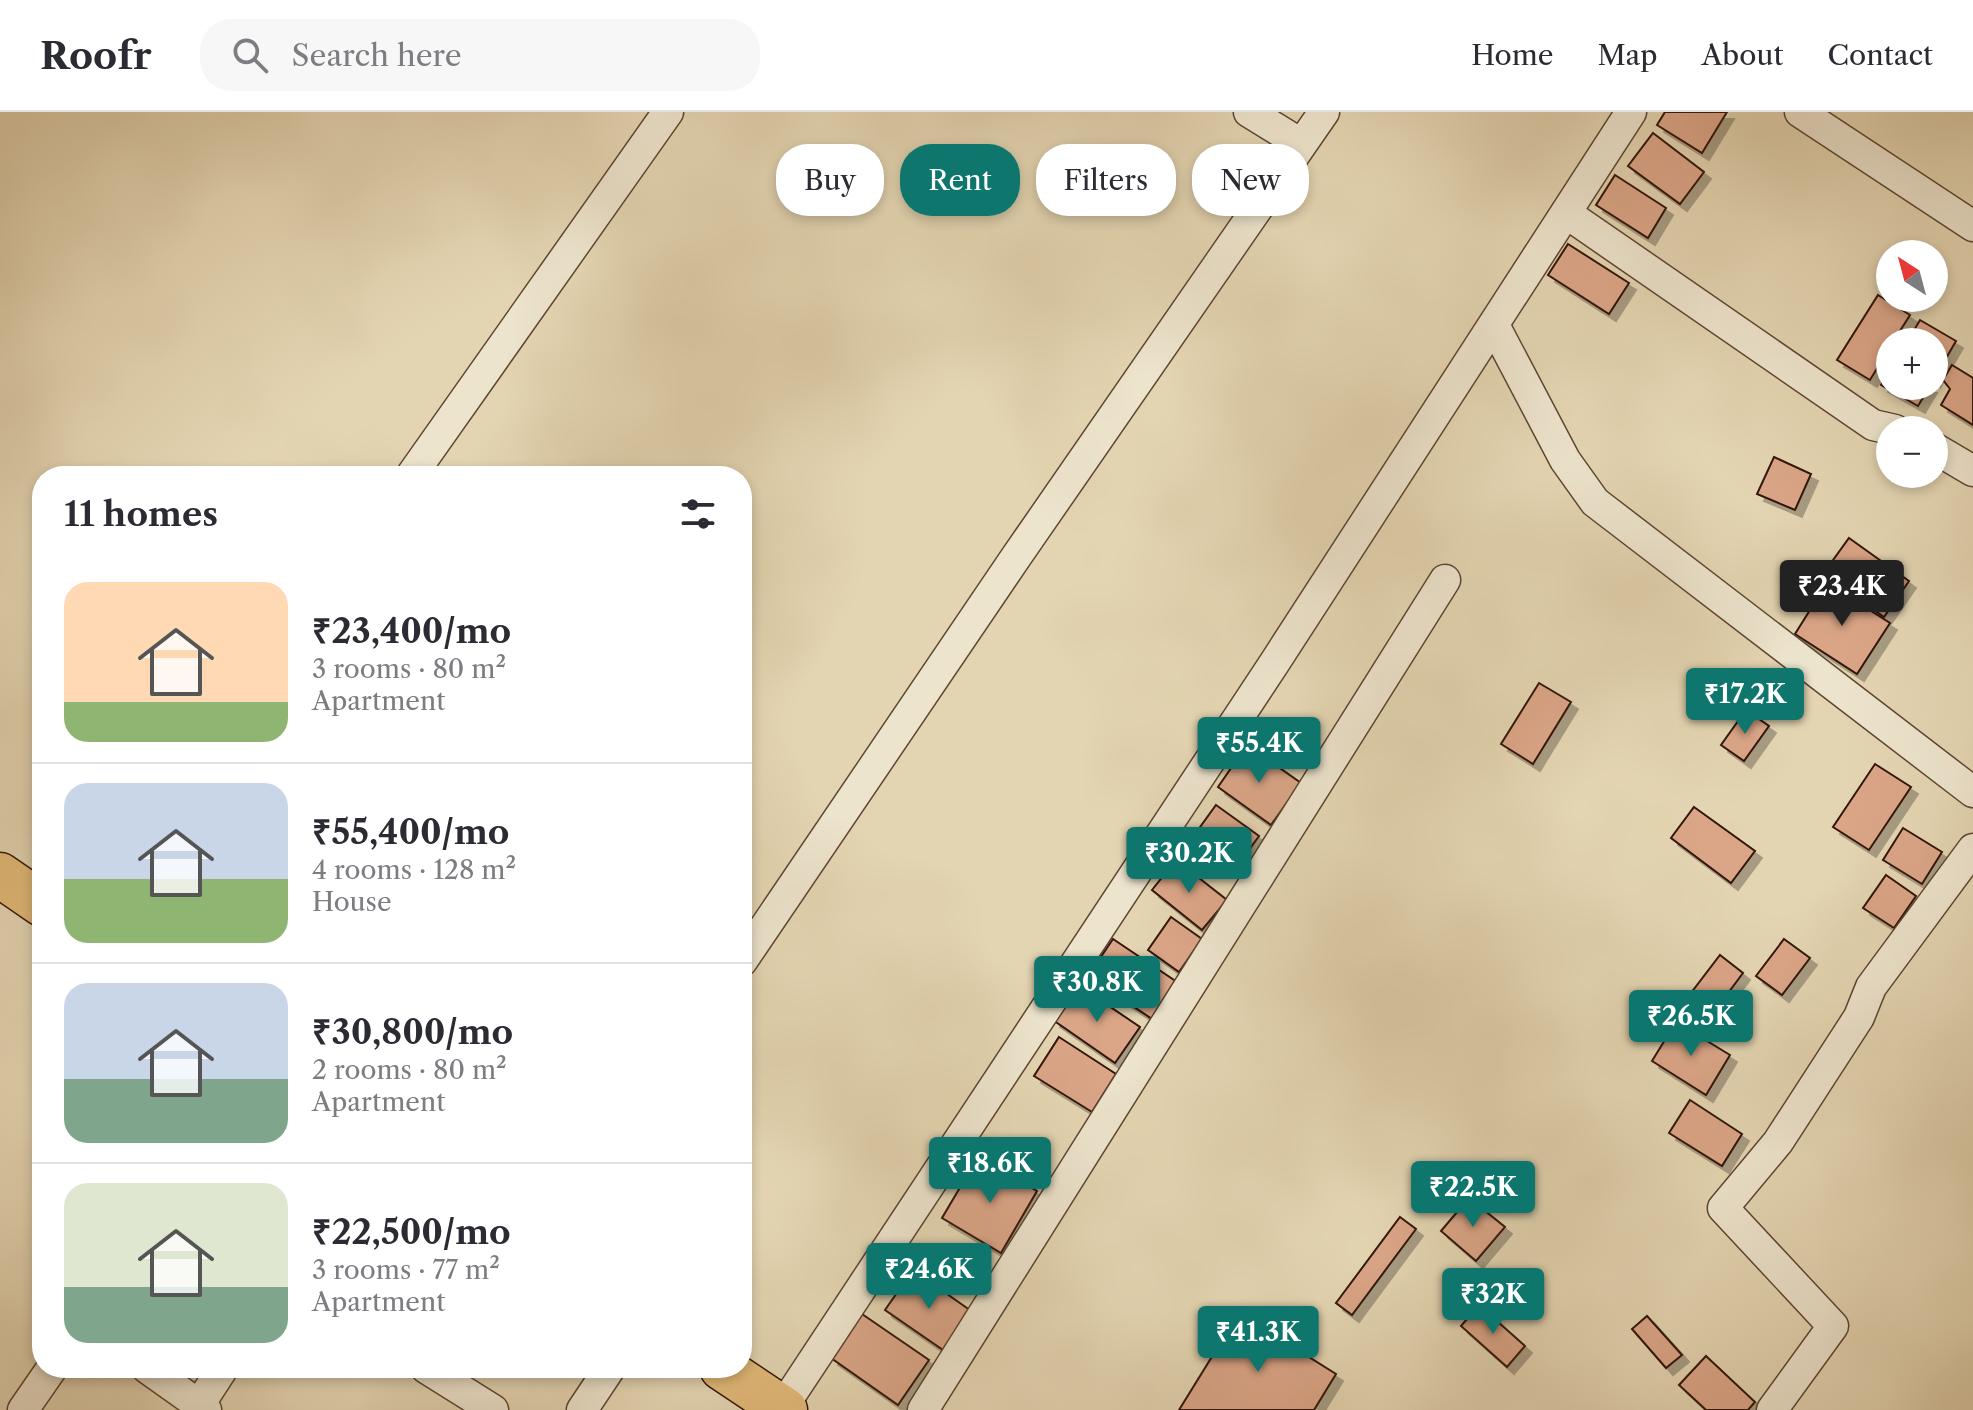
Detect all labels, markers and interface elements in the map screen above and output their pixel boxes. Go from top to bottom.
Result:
search box [200,19,760,91]
text: Roofr [40,32,152,79]
icon: search [228,33,272,77]
text: Search here [292,37,462,74]
text: Home [1471,38,1553,72]
text: Map [1597,38,1657,72]
text: About [1701,38,1783,72]
text: Contact [1827,38,1933,72]
chip: Buy [776,144,884,216]
chip: Rent [900,144,1020,216]
chip: Filters [1036,144,1176,216]
chip: New [1192,144,1309,216]
north arrow [1876,240,1948,312]
map controls [1876,240,1948,488]
button: + [1876,328,1948,400]
button: − [1876,416,1948,488]
icon: filters [676,492,720,536]
text: 11 homes [64,493,218,535]
pin: ₹23.4K [1777,560,1907,628]
text: ₹23.4K [1798,570,1886,602]
text: ₹23,400/mo [312,610,511,652]
icon: home [128,614,224,710]
text: 3 rooms · 80 m² [312,653,506,685]
pin: ₹17.2K [1680,668,1810,736]
text: ₹17.2K [1704,678,1786,710]
text: Apartment [312,685,445,717]
pin: ₹55.4K [1194,717,1324,785]
text: ₹55.4K [1216,727,1302,759]
text: ₹55,400/mo [312,811,509,853]
icon: home [128,815,224,911]
pin: ₹30.2K [1124,827,1254,895]
text: ₹30.2K [1144,837,1234,869]
text: 4 rooms · 128 m² [312,854,516,886]
text: House [312,886,392,918]
pin: ₹30.8K [1032,956,1162,1024]
text: ₹30.8K [1052,966,1142,998]
pin: ₹26.5K [1626,990,1756,1058]
text: ₹26.5K [1647,1000,1735,1032]
text: ₹30,800/mo [312,1011,513,1053]
icon: home [128,1015,224,1111]
text: 2 rooms · 80 m² [312,1054,507,1086]
text: Apartment [312,1086,445,1118]
pin: ₹18.6K [925,1137,1055,1205]
text: ₹18.6K [947,1147,1033,1179]
pin: ₹22.5K [1408,1161,1538,1229]
text: ₹22.5K [1429,1171,1517,1203]
text: ₹22,500/mo [312,1211,511,1253]
icon: home [128,1215,224,1311]
pin: ₹24.6K [864,1243,994,1311]
text: ₹24.6K [884,1253,974,1285]
text: 3 rooms · 77 m² [312,1254,500,1286]
pin: ₹32K [1446,1268,1540,1336]
text: ₹32K [1460,1278,1526,1310]
text: Apartment [312,1286,445,1318]
pin: ₹41.3K [1193,1306,1323,1374]
text: ₹41.3K [1216,1316,1300,1348]

